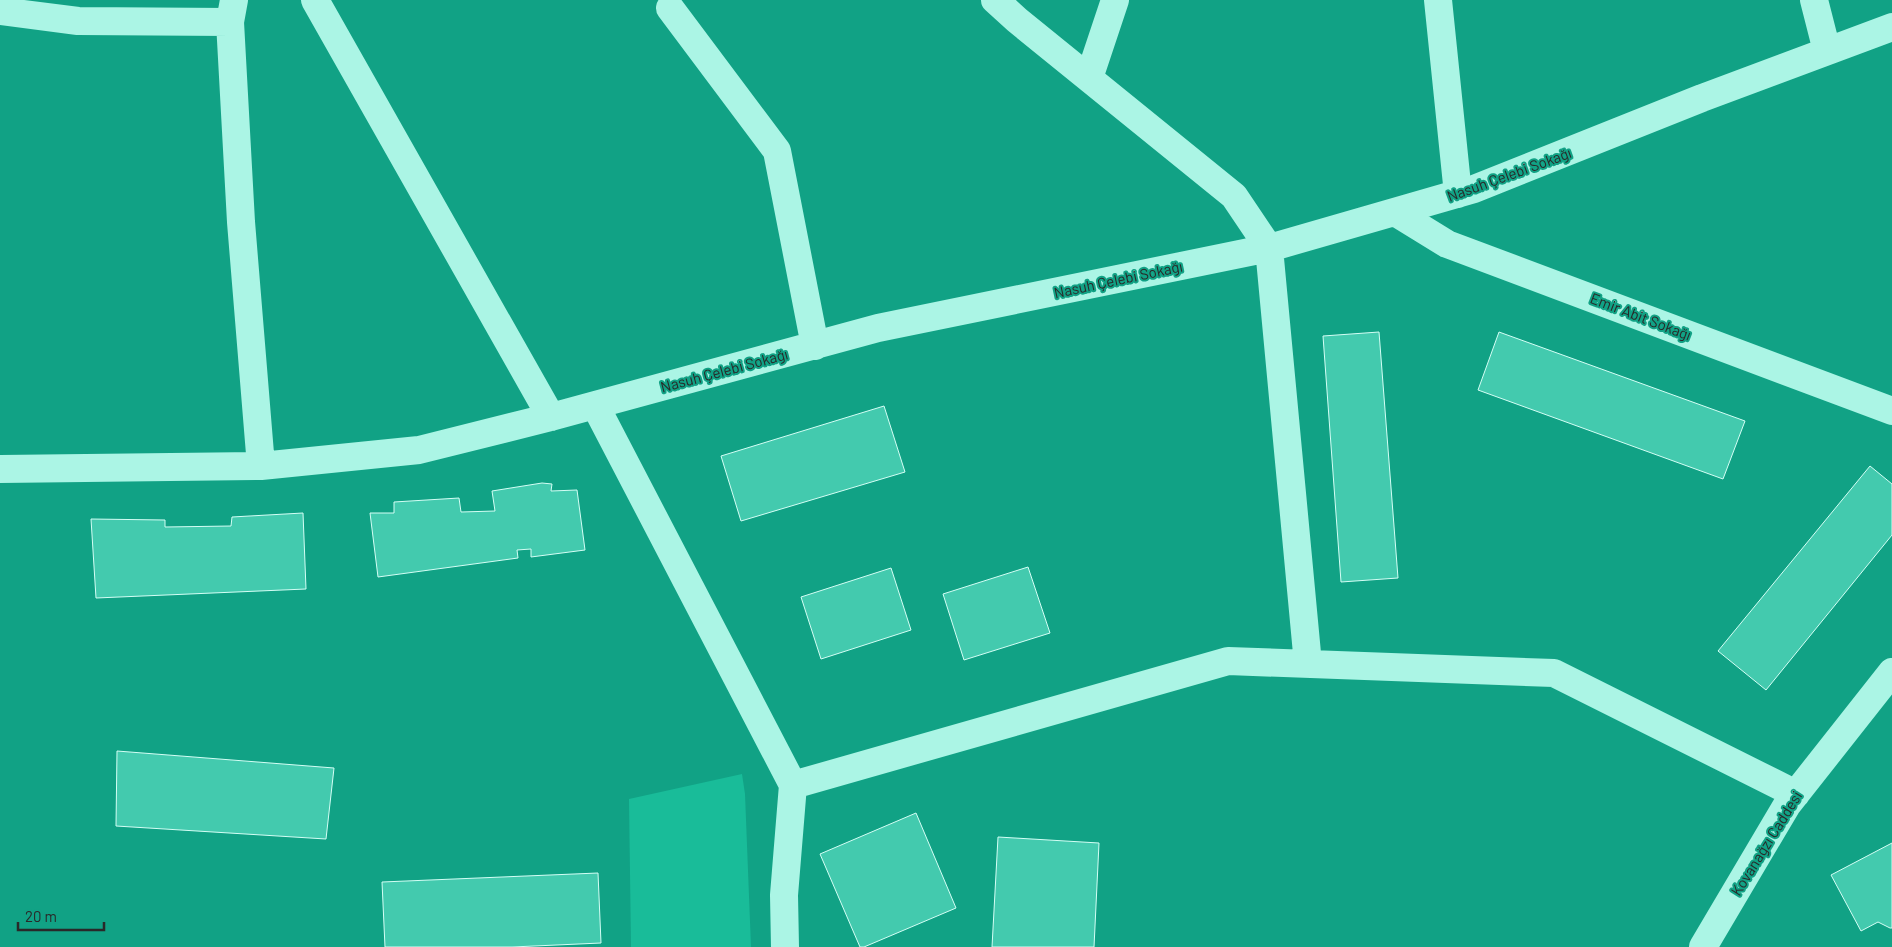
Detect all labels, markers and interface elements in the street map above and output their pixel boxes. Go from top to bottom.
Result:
street label: Nasuh Çelebi Sokağı [1444,143,1574,205]
street label: Nasuh Çelebi Sokağı [1052,257,1184,301]
street label: Emir Abit Sokağı [1588,289,1694,343]
street label: Nasuh Çelebi Sokağı [658,344,790,396]
street label: Kovanağzı Caddesi [1727,787,1805,899]
scale bar [18,900,104,932]
text: 20 m [25,907,57,925]

